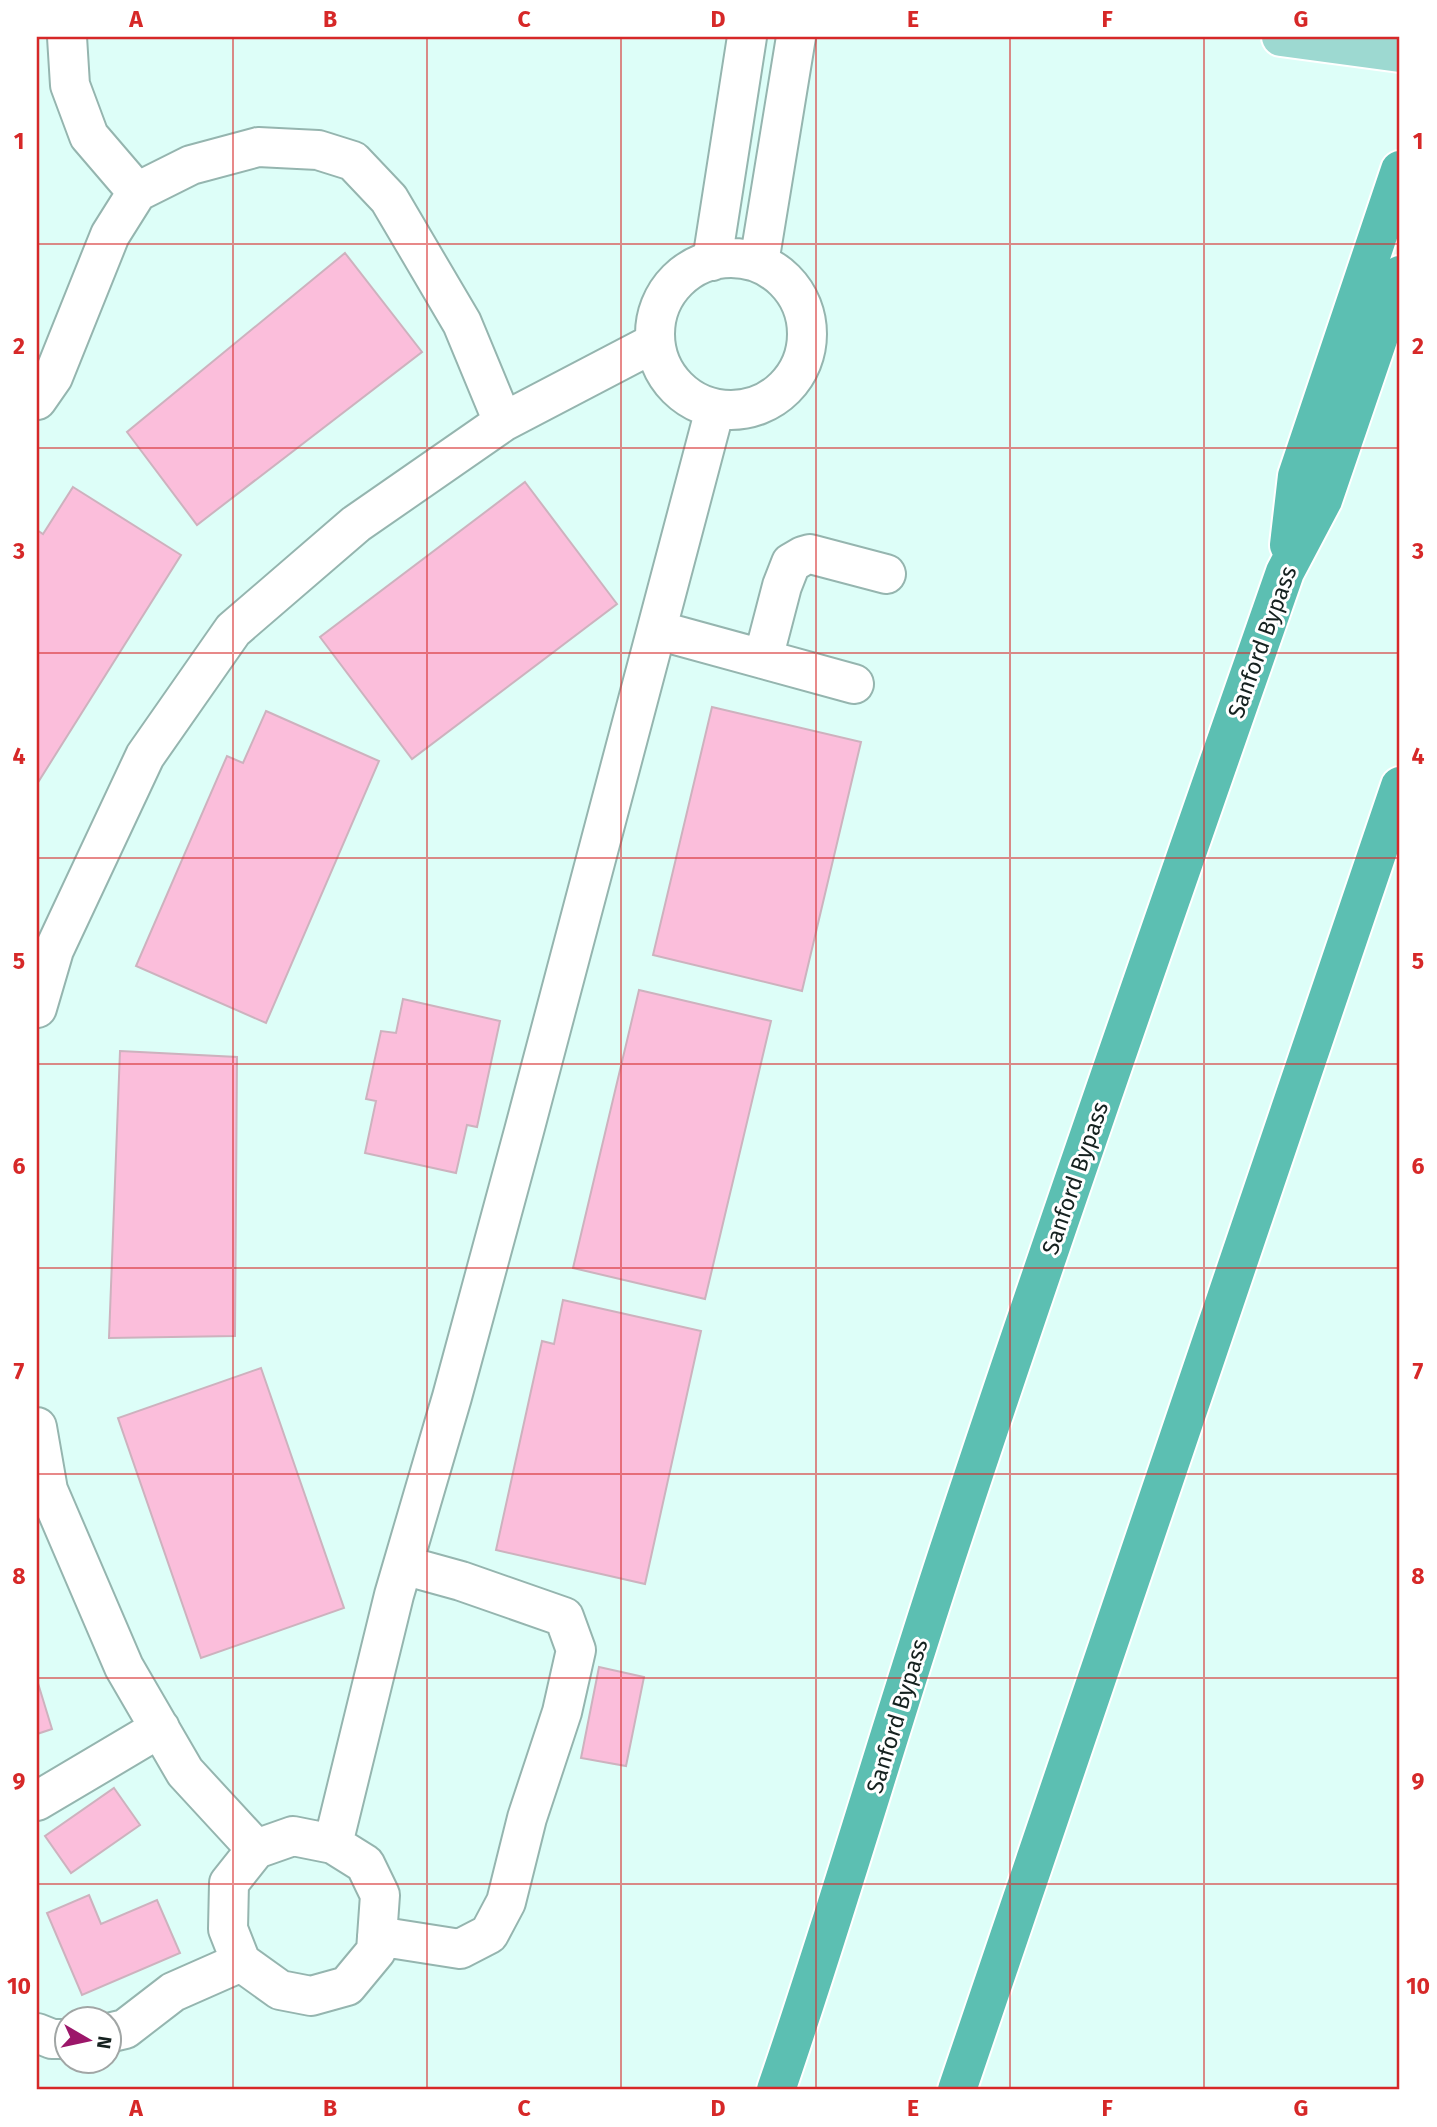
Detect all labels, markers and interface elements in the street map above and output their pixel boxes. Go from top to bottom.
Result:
text: A [128,5,143,33]
text: B [323,5,337,33]
text: C [517,5,531,33]
text: D [711,5,726,33]
text: E [907,5,919,33]
text: F [1101,5,1113,33]
text: G [1294,5,1308,33]
text: 1 [14,127,24,155]
text: 1 [1413,127,1423,155]
text: 2 [13,332,25,360]
text: 2 [1412,332,1424,360]
text: 3 [12,537,25,565]
text: 3 [1411,537,1424,565]
street label: Sanford Bypass [1222,562,1302,722]
text: 4 [13,742,26,770]
text: 4 [1412,742,1425,770]
text: 5 [13,947,25,975]
text: 5 [1412,947,1424,975]
street label: Sanford Bypass [1036,1098,1114,1258]
text: 6 [13,1152,26,1180]
text: 6 [1412,1152,1425,1180]
text: 7 [14,1357,25,1385]
text: 7 [1413,1357,1424,1385]
text: 8 [12,1562,26,1590]
text: 8 [1411,1562,1425,1590]
street label: Sanford Bypass [860,1636,934,1796]
text: 9 [13,1767,26,1795]
text: 9 [1412,1767,1425,1795]
text: 10 [7,1972,31,2000]
text: 10 [1406,1972,1430,2000]
north arrow [52,2004,122,2074]
text: N [92,2035,117,2051]
text: A [128,2094,143,2122]
text: B [323,2094,337,2122]
text: C [517,2094,531,2122]
text: D [711,2094,726,2122]
text: E [907,2094,919,2122]
text: F [1101,2094,1113,2122]
text: G [1294,2094,1308,2122]

